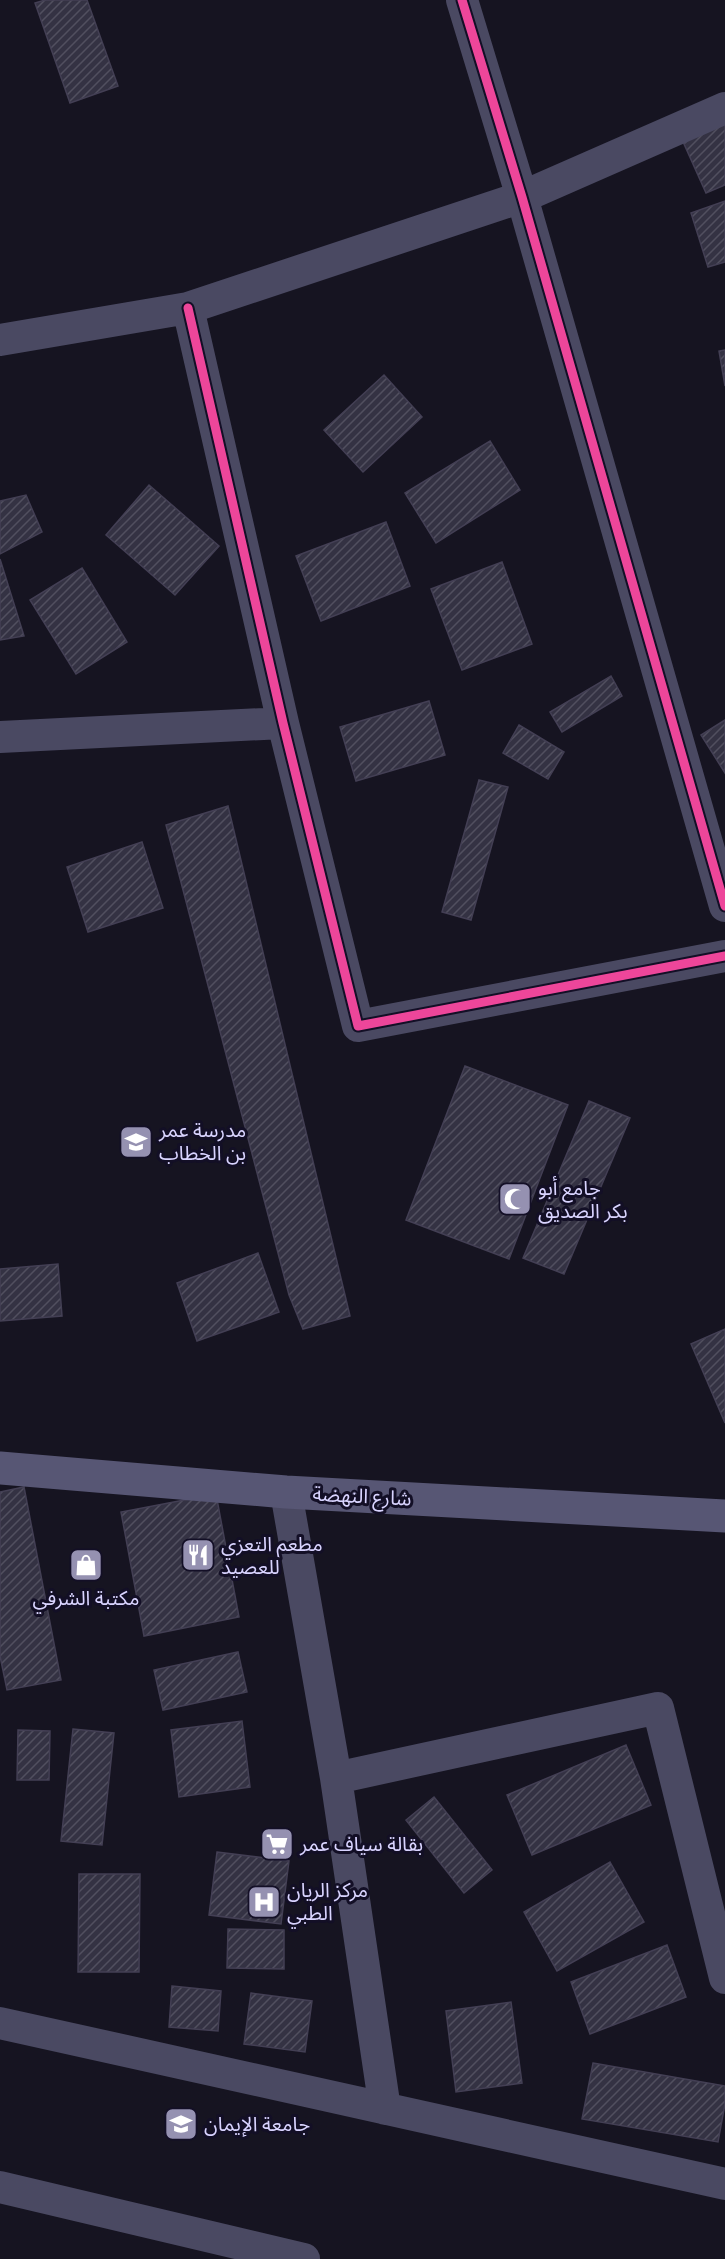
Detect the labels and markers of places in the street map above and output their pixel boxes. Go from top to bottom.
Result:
place label: مدرسة عمر بن الخطاب [158,1118,246,1165]
school or university icon: مدرسة عمر بن الخطاب [118,1124,154,1160]
place label: جامع أبو بكر الصديق [538,1176,628,1224]
mosque icon: جامع أبو بكر الصديق [497,1181,533,1217]
place label: مطعم التعزي للعصيد [221,1532,323,1579]
restaurant icon: مطعم التعزي للعصيد [180,1537,216,1573]
shop icon: مكتبة الشرفي [68,1547,104,1583]
place label: مكتبة الشرفي [32,1586,140,1614]
supermarket icon: بقالة سياف عمر [259,1826,295,1862]
place label: بقالة سياف عمر [299,1832,423,1856]
place label: مركز الريان الطبي [287,1878,368,1929]
hospital icon: مركز الريان الطبي [246,1884,282,1920]
school or university icon: جامعة الإيمان [163,2106,199,2142]
place label: جامعة الإيمان [204,2112,310,2137]

